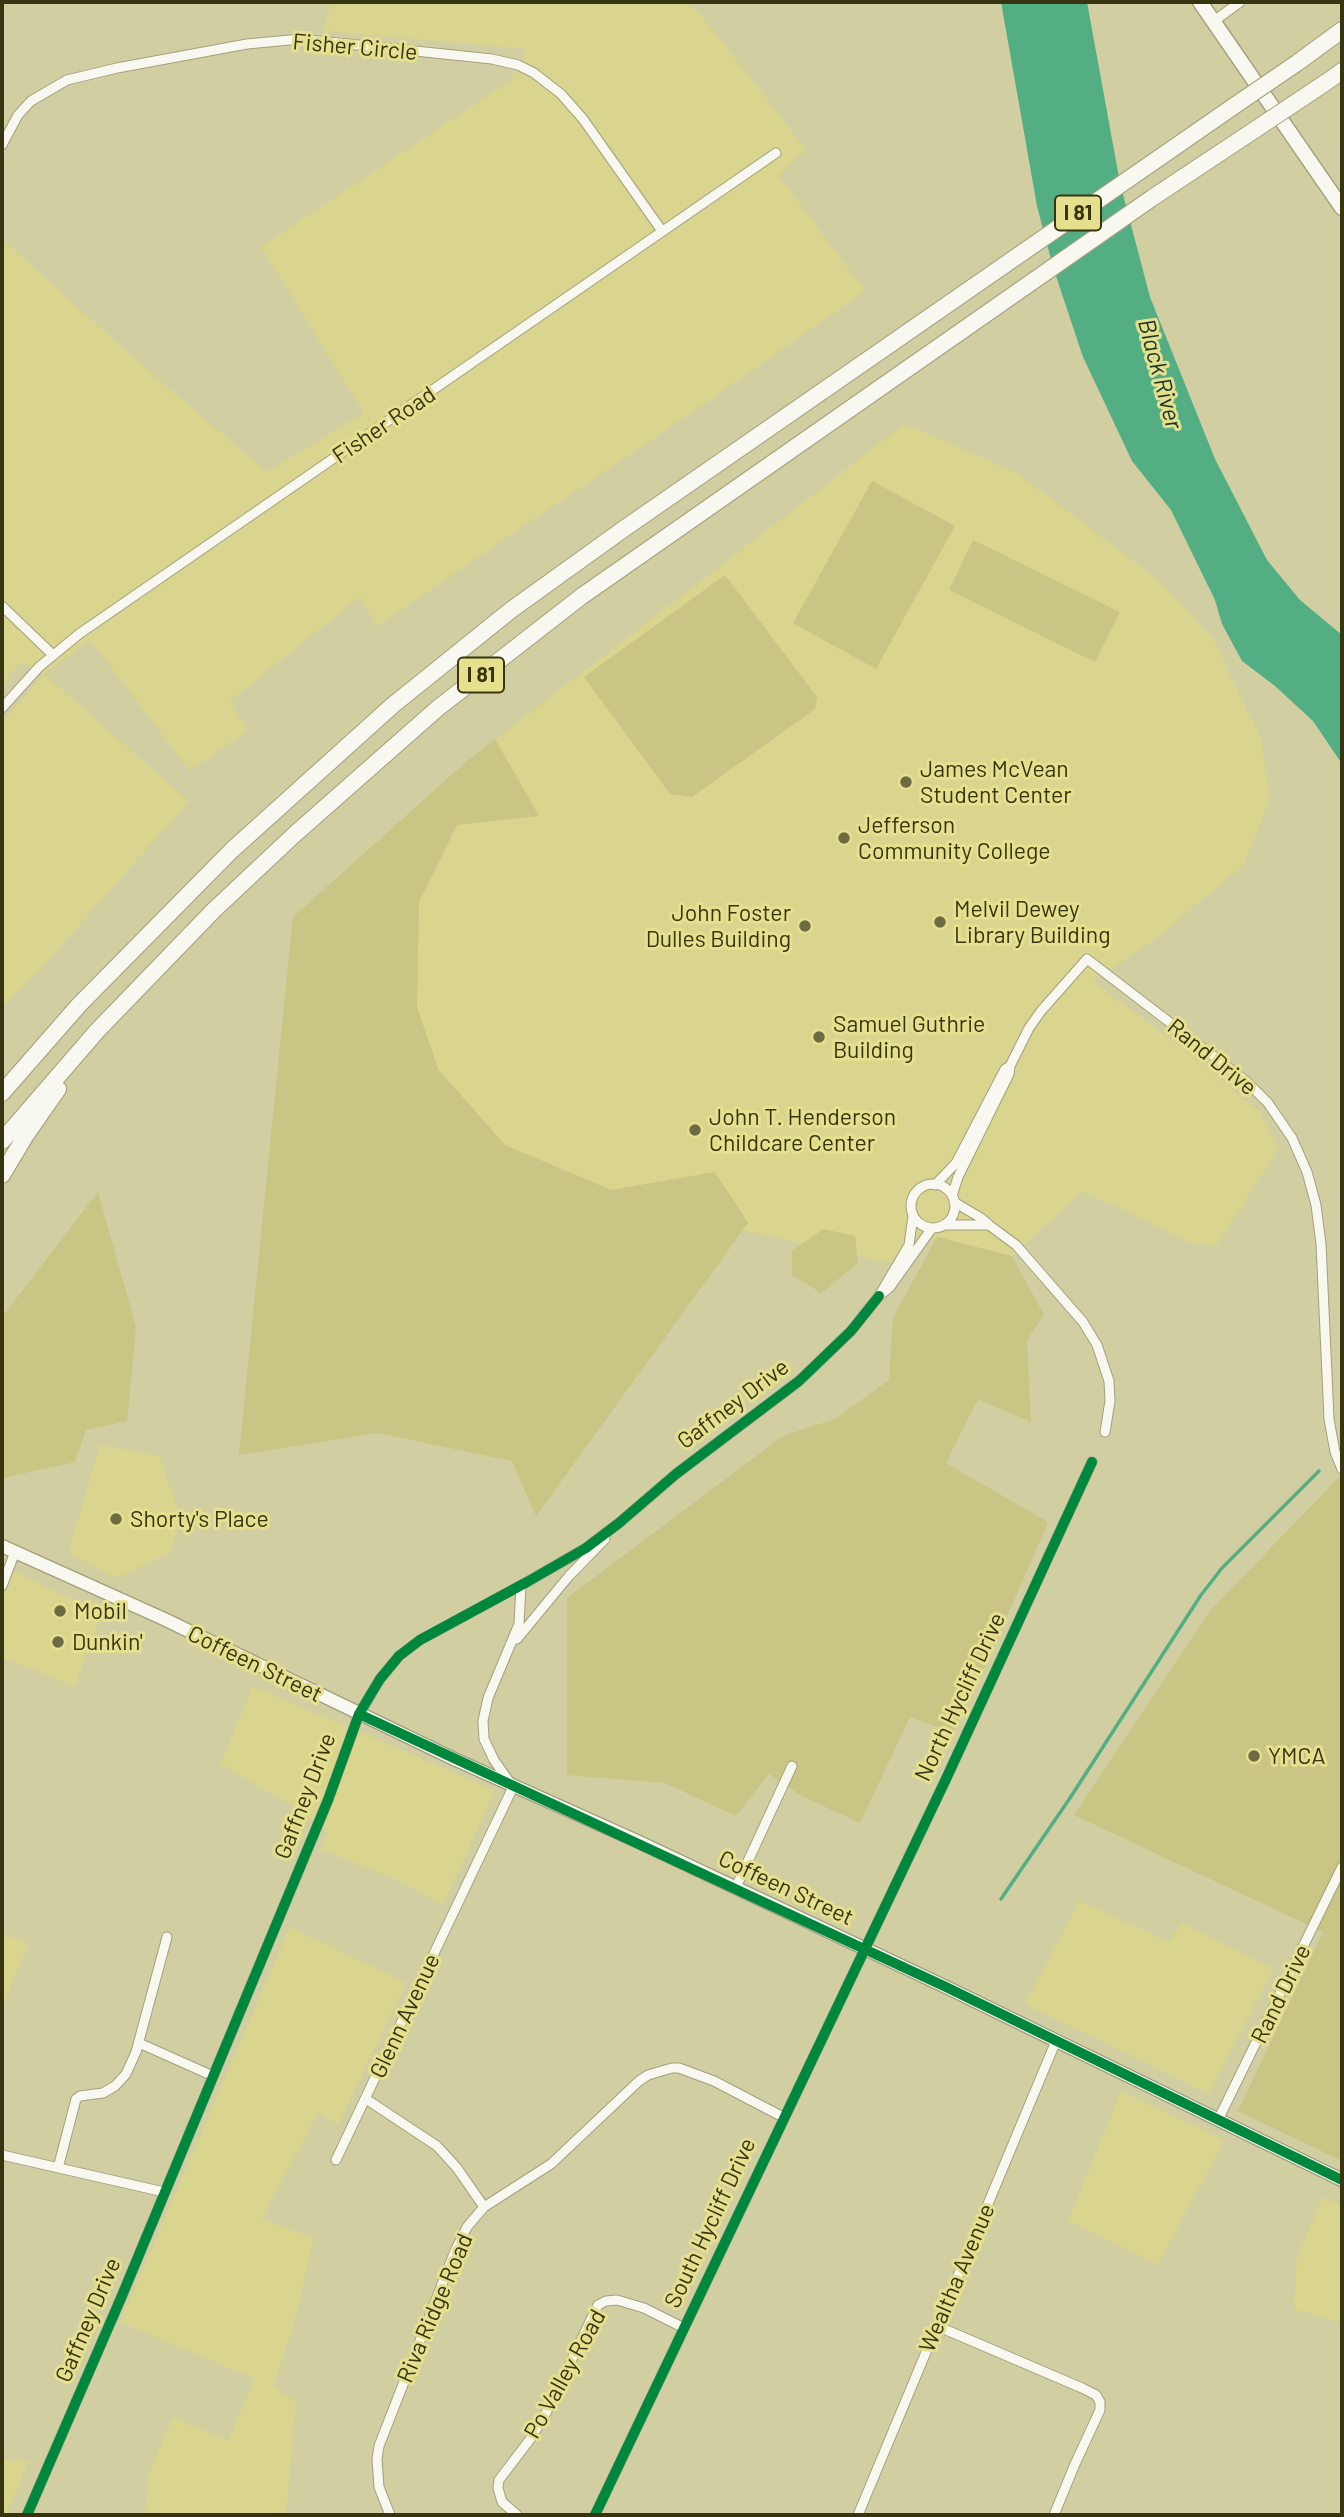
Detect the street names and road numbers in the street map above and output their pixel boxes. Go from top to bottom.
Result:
street label: Fisher Circle [292,28,418,66]
road number: I 81 [1055,196,1101,230]
street label: Fisher Road [327,380,441,470]
road number: I 81 [458,658,504,692]
street label: Rand Drive [1162,1013,1262,1101]
street label: Gaffney Drive [672,1353,794,1455]
street label: North Hycliff Drive [909,1608,1011,1786]
street label: Coffeen Street [183,1620,327,1708]
street label: Gaffney Drive [268,1729,342,1863]
street label: Coffeen Street [714,1845,858,1931]
street label: Rand Drive [1245,1940,1317,2048]
street label: Glenn Avenue [364,1949,446,2083]
street label: South Hycliff Drive [659,2134,761,2312]
street label: Wealtha Avenue [913,2200,1001,2356]
street label: Riva Ridge Road [391,2229,479,2387]
street label: Gaffney Drive [49,2254,127,2386]
street label: Po Valley Road [518,2305,612,2443]

